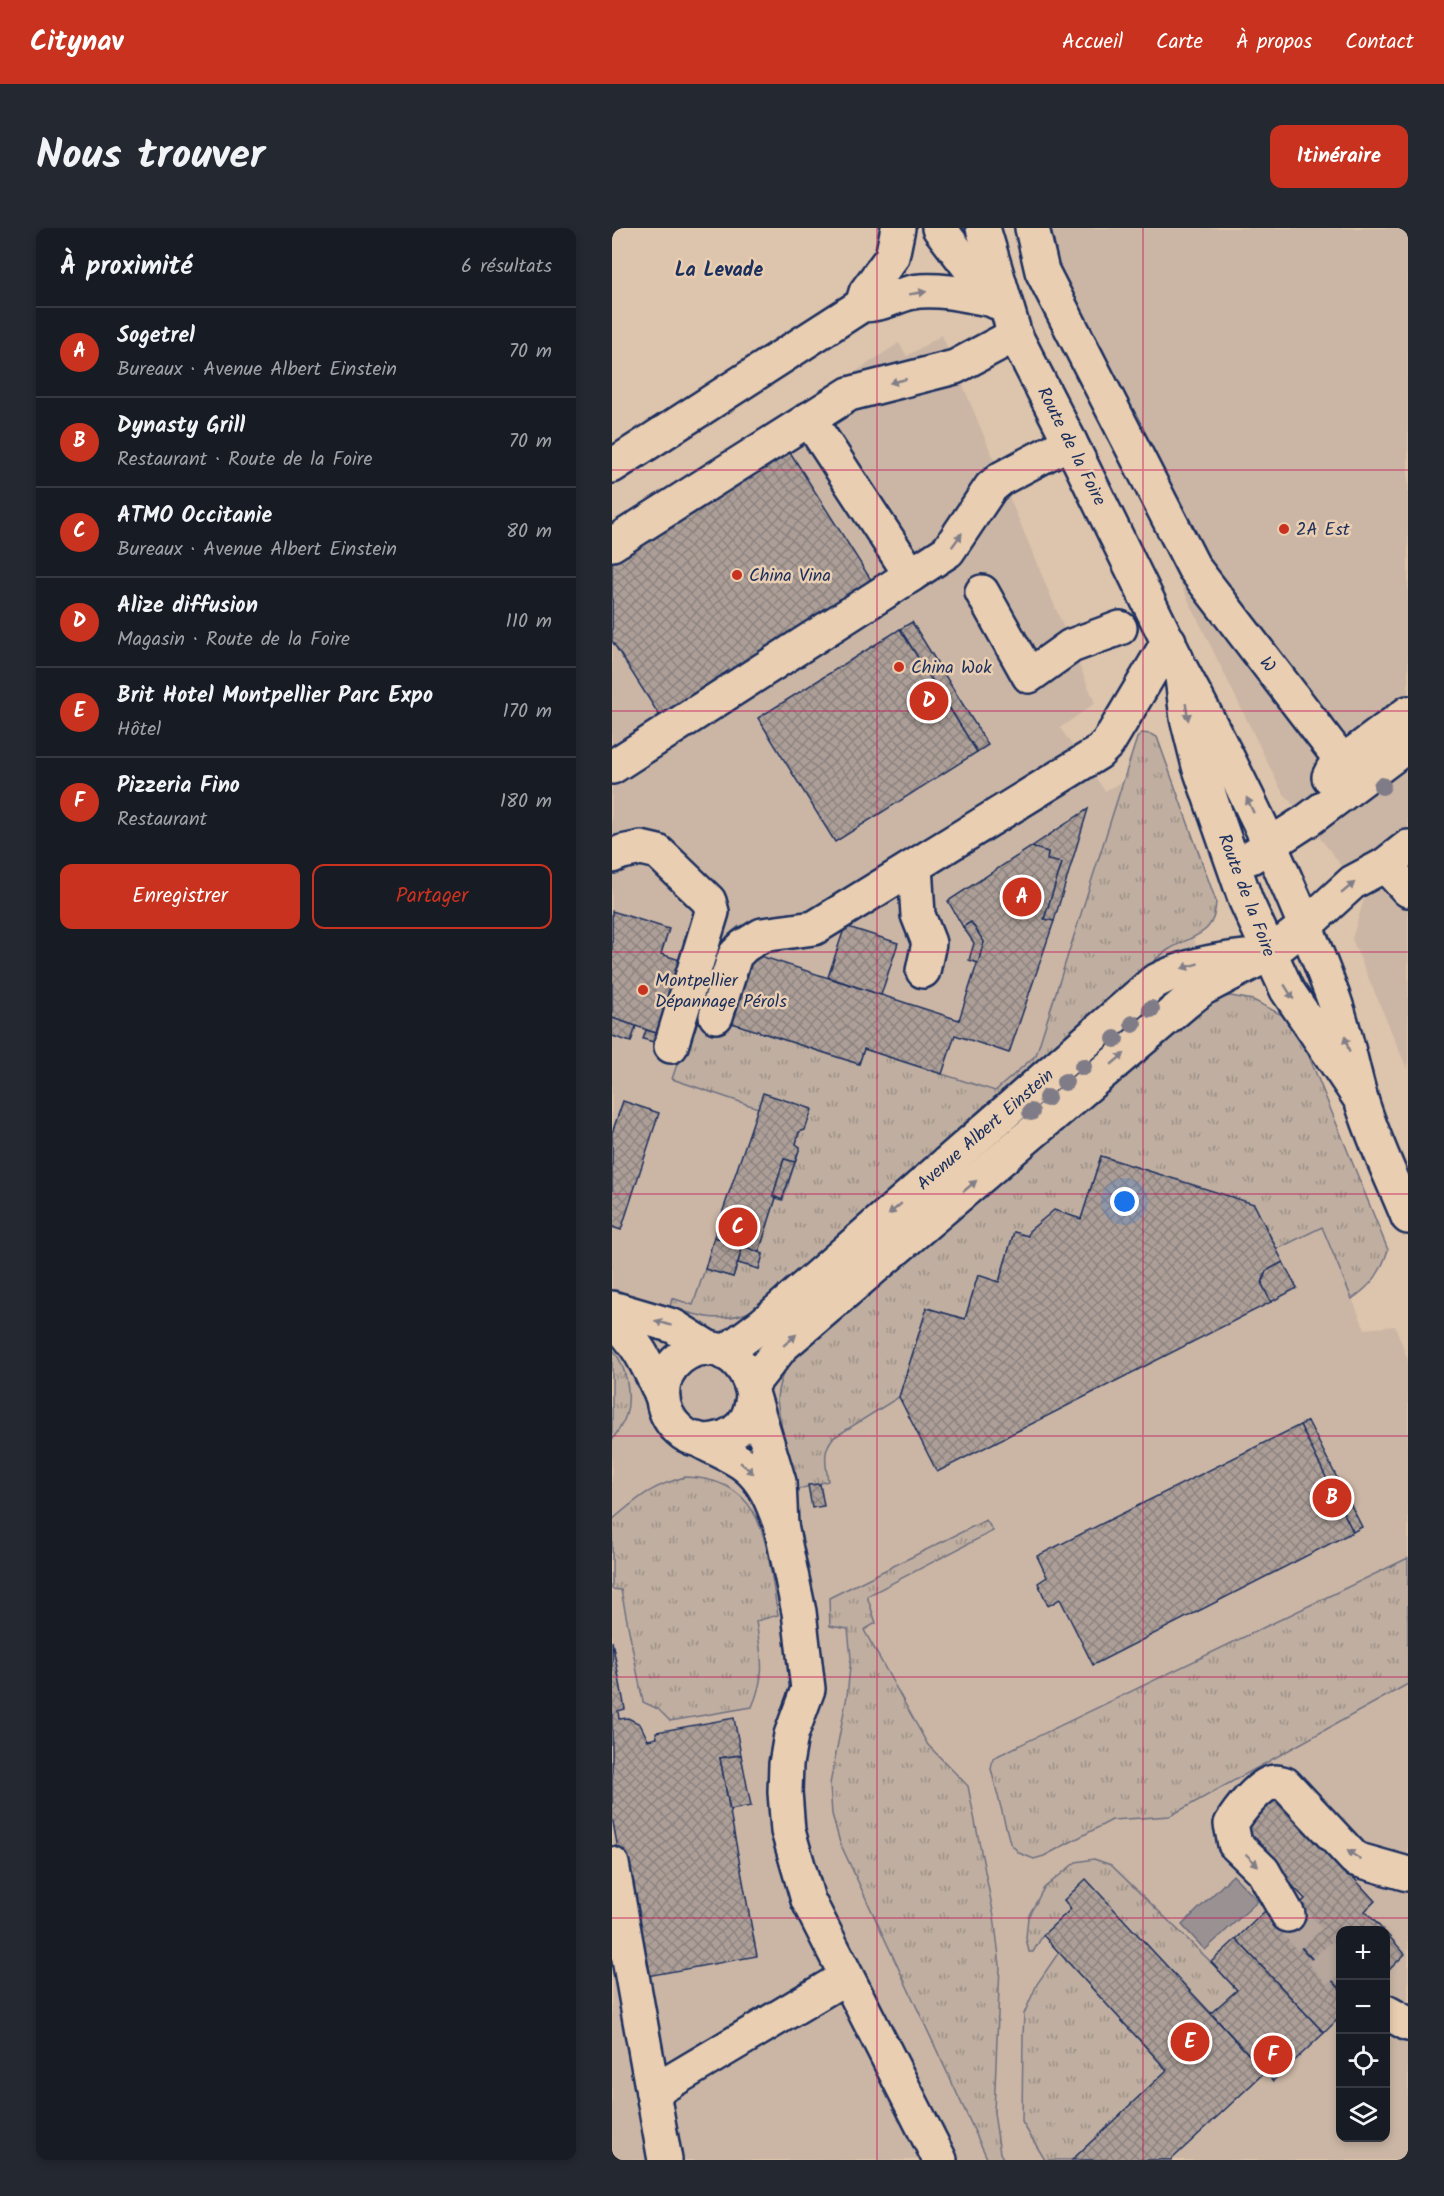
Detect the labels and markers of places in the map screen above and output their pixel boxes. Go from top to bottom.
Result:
place label: 2A Est [1296,516,1351,545]
marker: 2A Est [1277,522,1291,536]
place label: China Vina [749,562,831,591]
marker: China Vina [730,568,744,582]
place label: China Wok [911,654,992,683]
marker: China Wok [892,660,906,674]
pin: D [910,678,948,724]
pin: A [1002,874,1042,920]
place label: Montpellier Dépannage Pérols [655,967,787,1017]
marker: Montpellier Dépannage Pérols [636,983,650,997]
pin: C [718,1204,758,1250]
pin: B [1312,1476,1352,1520]
pin: E [1170,2020,1210,2064]
pin: F [1254,2032,1292,2078]

